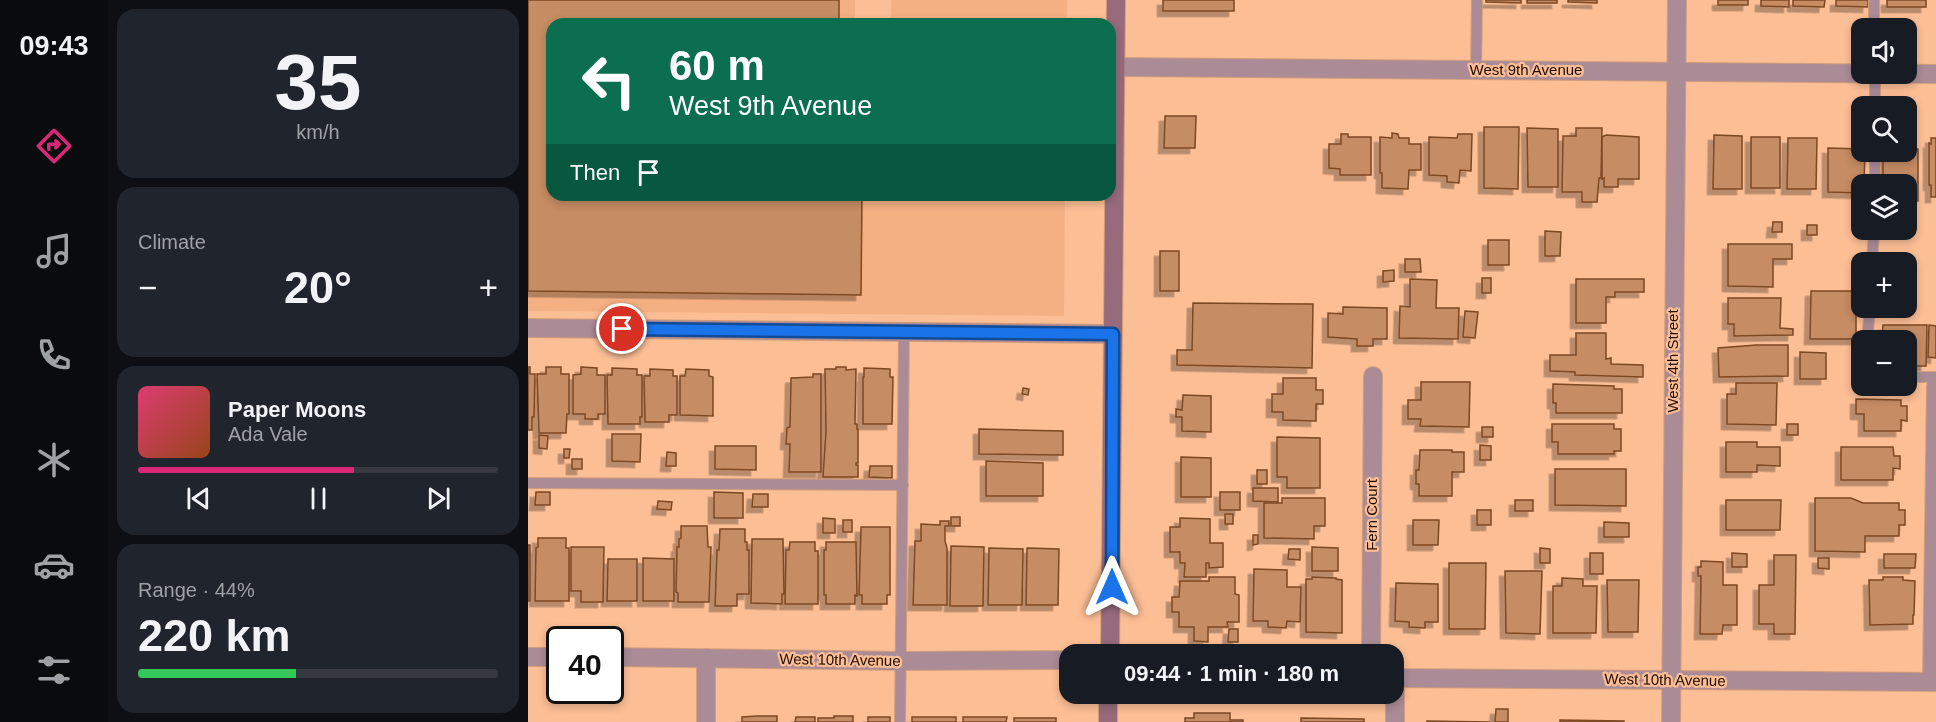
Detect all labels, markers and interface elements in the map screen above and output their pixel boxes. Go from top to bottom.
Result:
map controls [1851,18,1917,396]
button: sound [1851,18,1917,84]
text: 09:43 [19,31,89,61]
text: 35 [275,38,361,126]
icon: left [570,42,648,120]
text: 60 m [669,42,765,89]
street label: West 9th Avenue [1470,61,1582,78]
text: West 9th Avenue [669,91,872,121]
button: search [1851,96,1917,162]
text: km/h [296,121,340,143]
icon: directions [33,125,75,167]
icon: arrive [632,156,665,189]
text: Then [570,160,620,185]
button: layers [1851,174,1917,240]
icon: music [33,230,75,272]
text: Climate [138,231,206,253]
button: + [1851,252,1917,318]
text: 20° [284,262,352,313]
text: − [138,269,157,306]
text: + [479,269,498,306]
pin [596,303,647,354]
street label: West 4th Street [1664,309,1681,413]
icon: arrive [605,312,638,345]
button: − [1851,330,1917,396]
icon: phone [33,334,75,376]
text: Paper Moons [228,397,366,422]
text: Ada Vale [228,423,308,445]
icon: climate [33,439,75,481]
street label: Fern Court [1363,478,1380,551]
icon: previous [182,482,215,515]
icon: pause [302,482,335,515]
icon: next [422,482,455,515]
icon: car [33,544,75,586]
position arrow [1080,555,1144,619]
text: Range · 44% [138,579,255,601]
text: 220 km [138,610,291,661]
speed limit sign: 40 [546,626,624,704]
icon: filters [33,649,75,691]
street label: West 10th Avenue [779,650,901,669]
text: 09:44 · 1 min · 180 m [1124,661,1339,686]
street label: West 10th Avenue [1604,670,1726,689]

